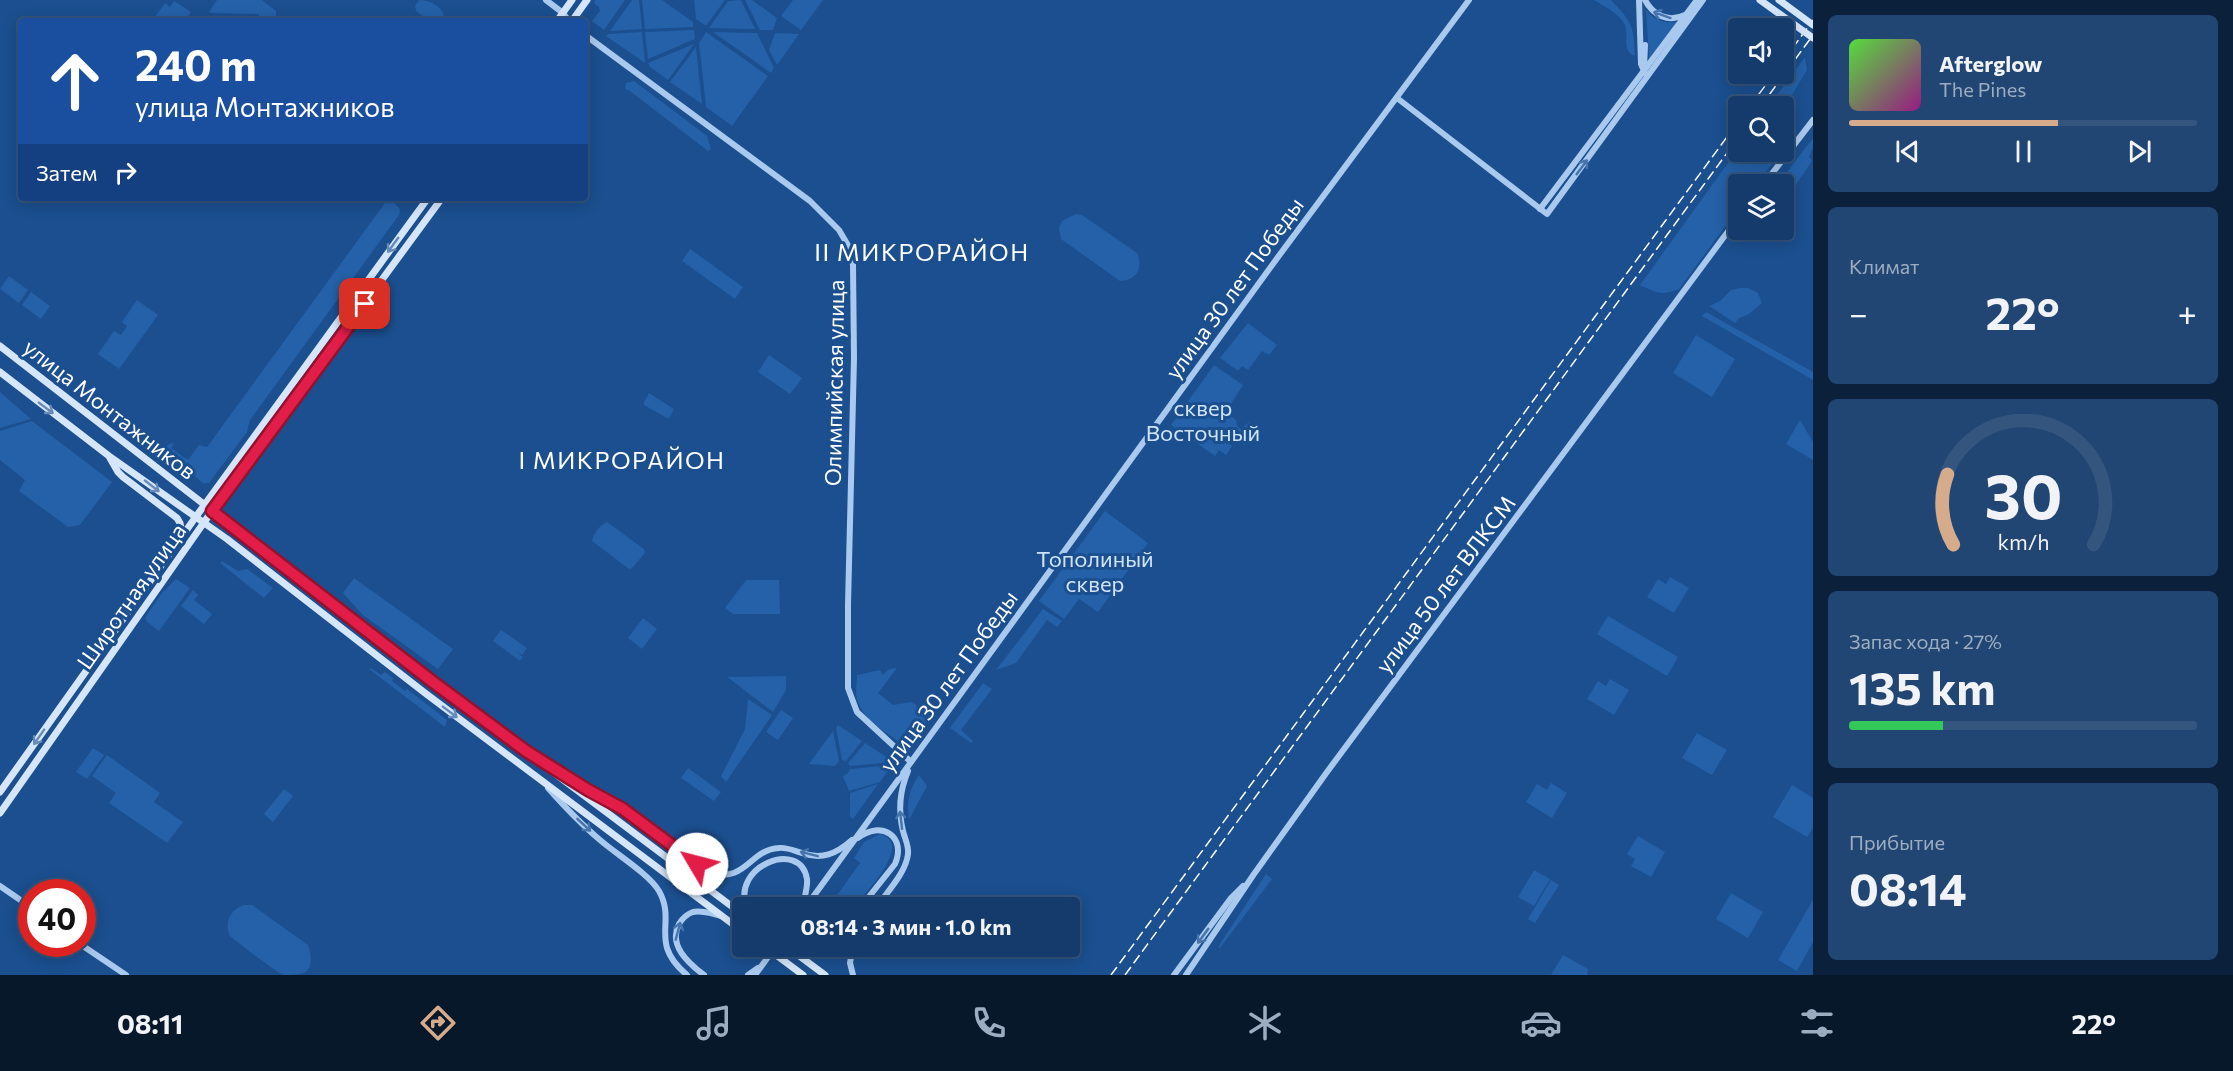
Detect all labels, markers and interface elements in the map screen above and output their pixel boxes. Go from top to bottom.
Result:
one-way arrow [1653,9,1672,20]
map controls [1728,18,1794,240]
button: sound [1728,18,1794,84]
text: 240 m [135,38,257,90]
icon: ahead [36,42,114,120]
text: Afterglow [1939,50,2042,77]
text: The Pines [1939,77,2026,101]
text: улица Монтажников [135,90,395,123]
button: search [1728,96,1794,162]
icon: previous [1891,135,1924,168]
icon: pause [2007,135,2040,168]
icon: next [2123,135,2156,168]
icon: right [109,156,142,189]
text: Затем [36,159,97,186]
one-way arrow [1576,160,1588,176]
button: layers [1728,174,1794,240]
street label: улица 30 лет Победы [1159,192,1309,384]
one-way arrow [387,237,400,253]
district label: II МИКРОРАЙОН [814,237,1030,266]
text: Климат [1849,254,1919,278]
pin [339,278,390,329]
street label: Олимпийская улица [819,280,849,486]
text: 22° [1986,284,2060,339]
icon: arrive [348,287,381,320]
text: − [1849,292,1868,333]
text: + [2178,292,2197,333]
street label: улица Монтажников [18,333,202,485]
park label: сквер Восточный [1146,394,1260,446]
one-way arrow [38,401,54,414]
district label: I МИКРОРАЙОН [518,445,726,474]
text: 30 [1984,456,2062,532]
one-way arrow [144,479,160,492]
street label: улица 50 лет ВЛКСМ [1369,490,1521,678]
street label: Широтная улица [71,518,191,674]
text: km/h [1997,528,2049,554]
park label: Тополиный сквер [1036,545,1154,597]
street label: улица 30 лет Победы [873,585,1023,777]
text: Запас хода · 27% [1849,629,2002,653]
text: 135 km [1849,659,1996,714]
one-way arrow [442,705,458,718]
one-way arrow [33,728,45,744]
one-way arrow [896,811,907,830]
one-way arrow [576,818,591,832]
text: Прибытие [1849,830,1945,854]
position arrow [665,832,729,896]
one-way arrow [800,848,819,860]
text: 08:14 [1849,860,1967,915]
speed limit sign: 40 [18,879,96,957]
text: 08:14 · 3 мин · 1.0 km [801,913,1011,940]
one-way arrow [673,922,685,941]
one-way arrow [1197,927,1210,943]
icon: directions [417,1002,459,1044]
icon: music [693,1002,735,1044]
icon: phone [968,1002,1010,1044]
icon: climate [1244,1002,1286,1044]
icon: car [1520,1002,1562,1044]
icon: filters [1796,1002,1838,1044]
text: 08:11 [117,1007,183,1040]
text: 22° [2072,1007,2116,1040]

